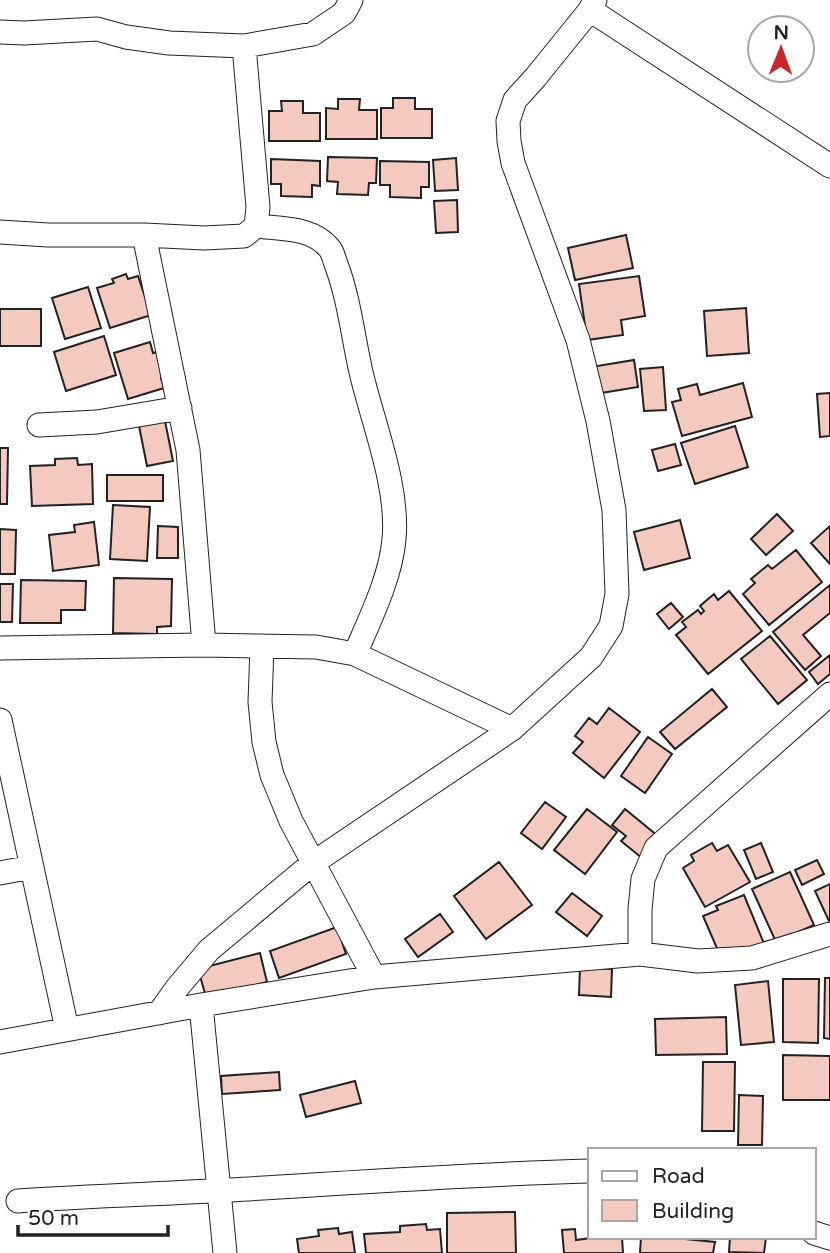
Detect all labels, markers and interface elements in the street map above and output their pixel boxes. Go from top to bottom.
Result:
north arrow [746,14,816,84]
text: N [773,22,789,44]
legend [588,1148,816,1239]
text: Road [652,1164,705,1189]
scale bar [18,1194,168,1238]
text: Building [652,1199,734,1224]
text: 50 m [28,1206,79,1231]

